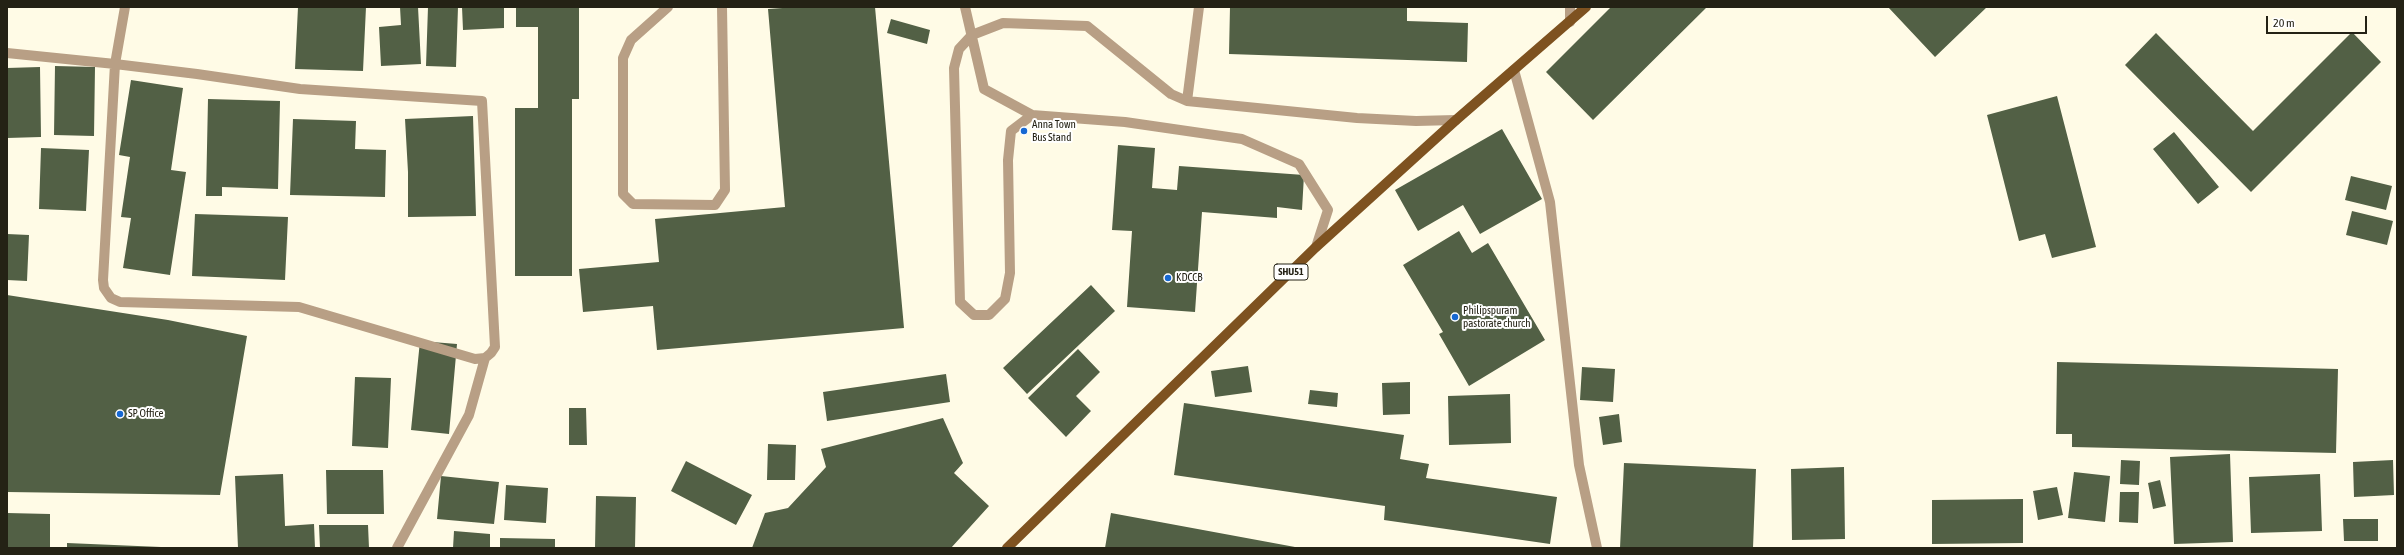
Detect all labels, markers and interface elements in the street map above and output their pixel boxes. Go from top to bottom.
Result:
scale bar [2268,8,2369,34]
text: 20 m [2273,16,2295,30]
place label: Anna Town Bus Stand [1032,118,1076,144]
marker: Anna Town Bus Stand [1019,126,1029,136]
road number: SHU51 [1274,264,1308,280]
place label: KDCCB [1176,271,1202,285]
marker: KDCCB [1163,273,1173,283]
place label: Philipspuram pastorate church [1463,304,1531,330]
marker: Philipspuram pastorate church [1450,312,1460,322]
place label: SP Office [128,407,163,421]
marker: SP Office [115,409,125,419]

